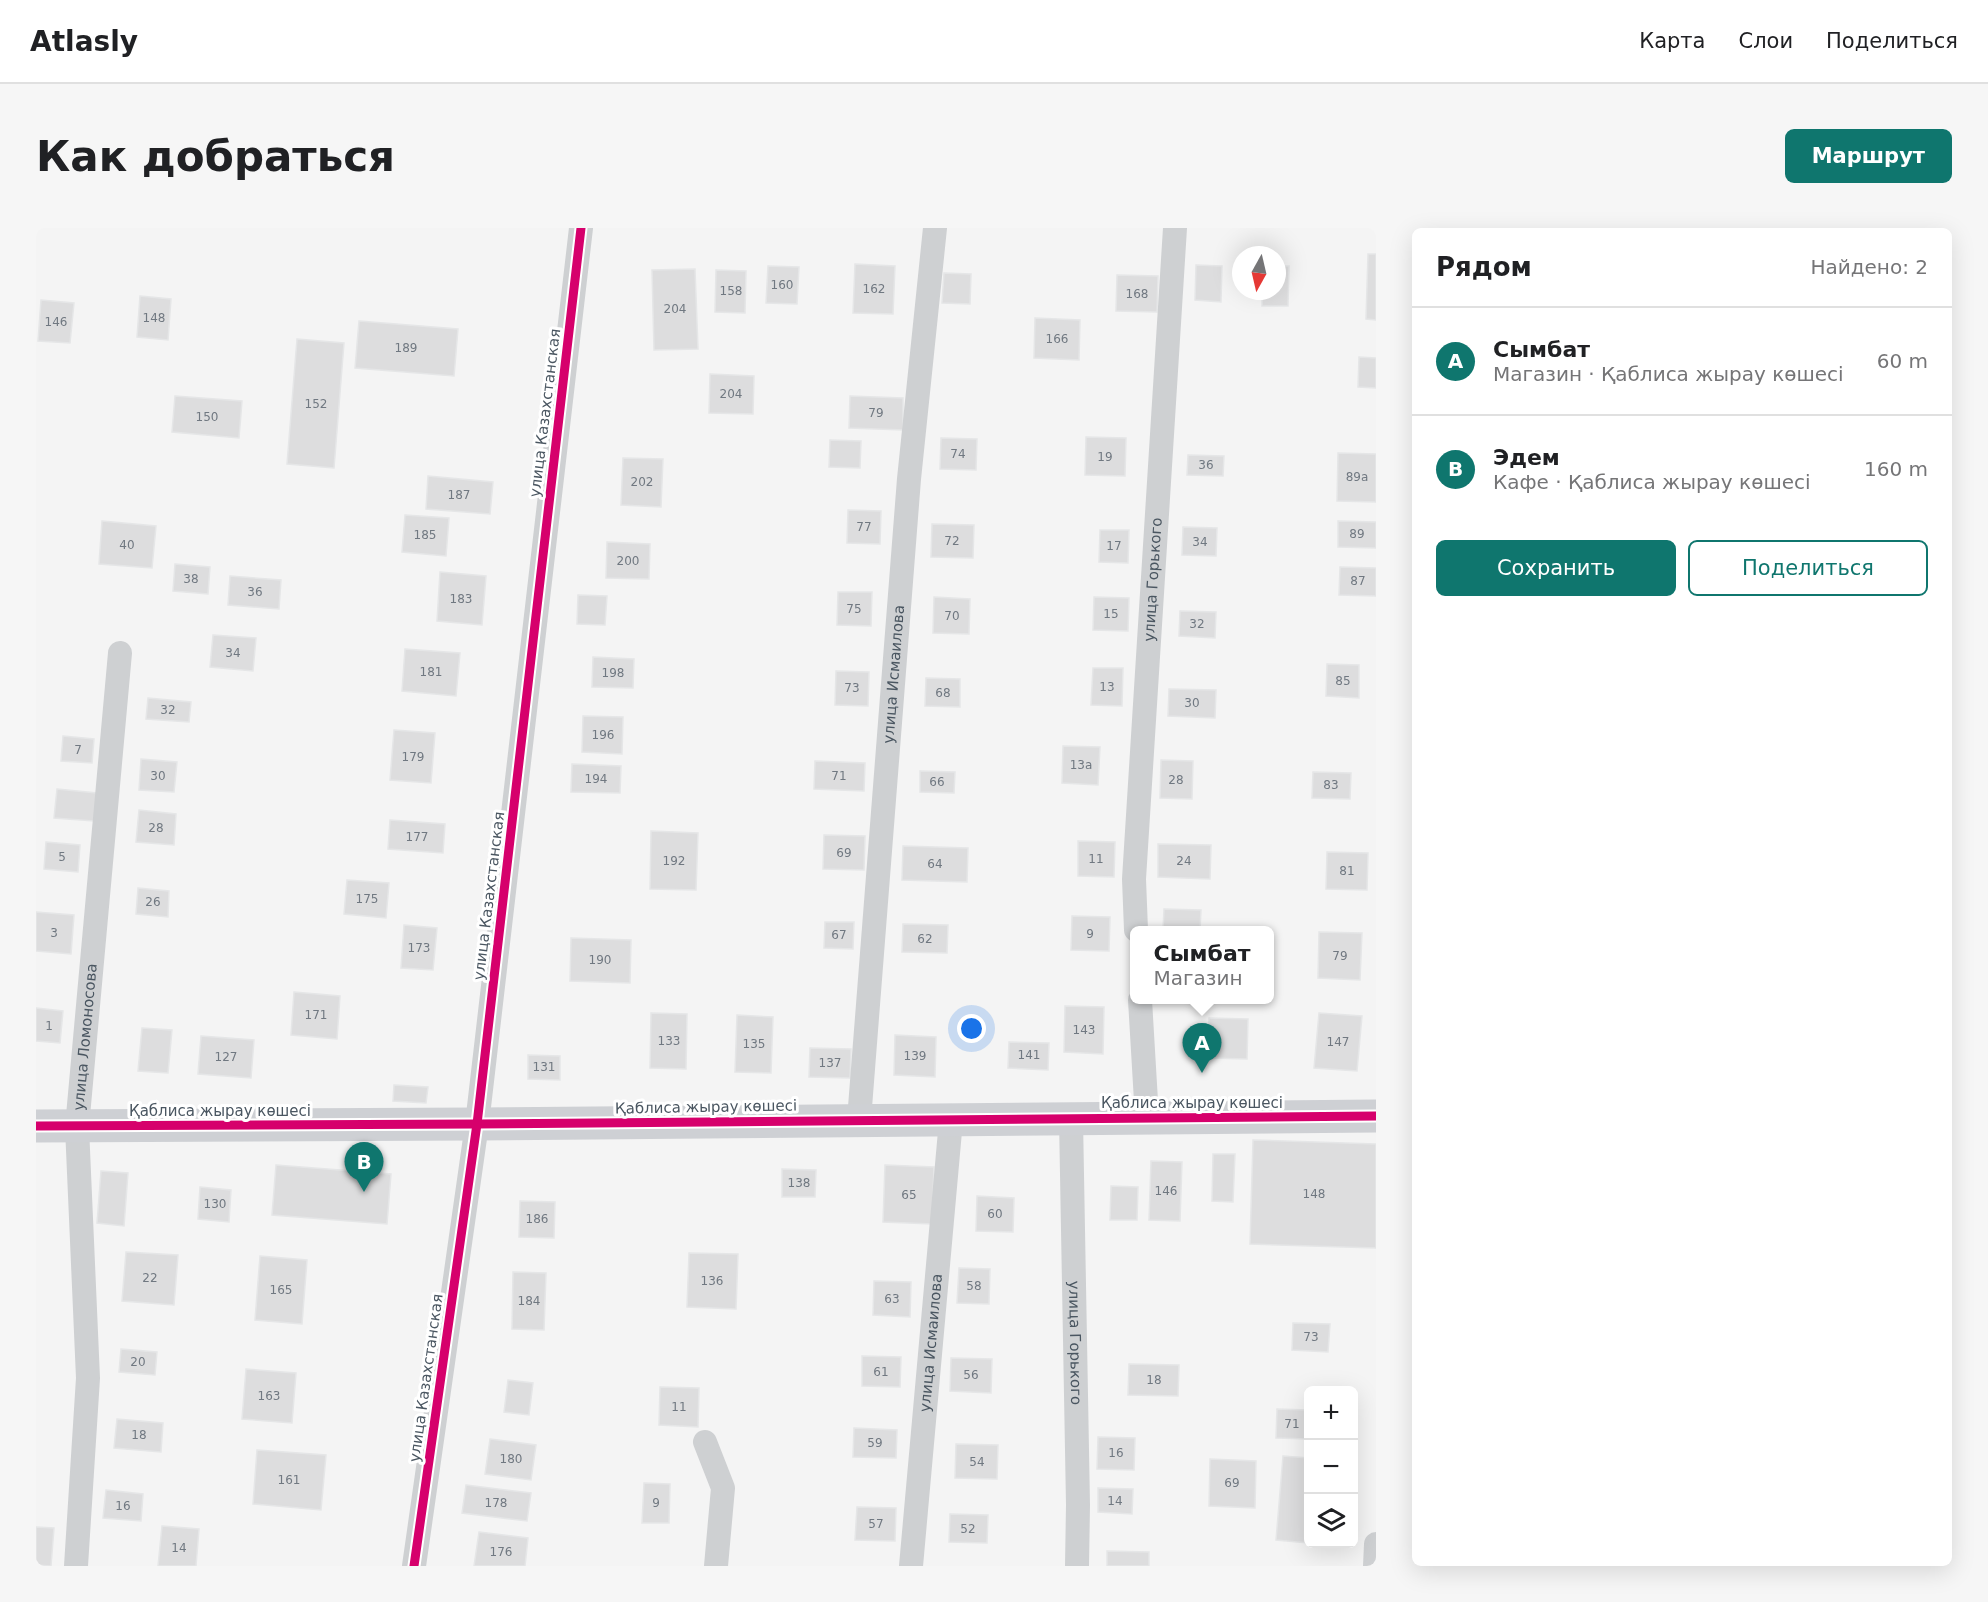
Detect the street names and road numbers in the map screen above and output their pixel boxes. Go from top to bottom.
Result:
street label: улица Казахстанская [526,328,564,498]
street label: улица Горького [1140,517,1166,642]
street label: улица Исмаилова [879,604,908,744]
street label: улица Казахстанская [470,811,508,981]
street label: улица Ломоносова [70,963,101,1111]
street label: Қаблиса жырау көшесі [1101,1094,1283,1112]
street label: Қаблиса жырау көшесі [615,1096,797,1118]
street label: Қаблиса жырау көшесі [129,1102,311,1120]
street label: улица Исмаилова [916,1273,946,1413]
street label: улица Горького [1065,1281,1085,1405]
street label: улица Казахстанская [405,1293,447,1463]

